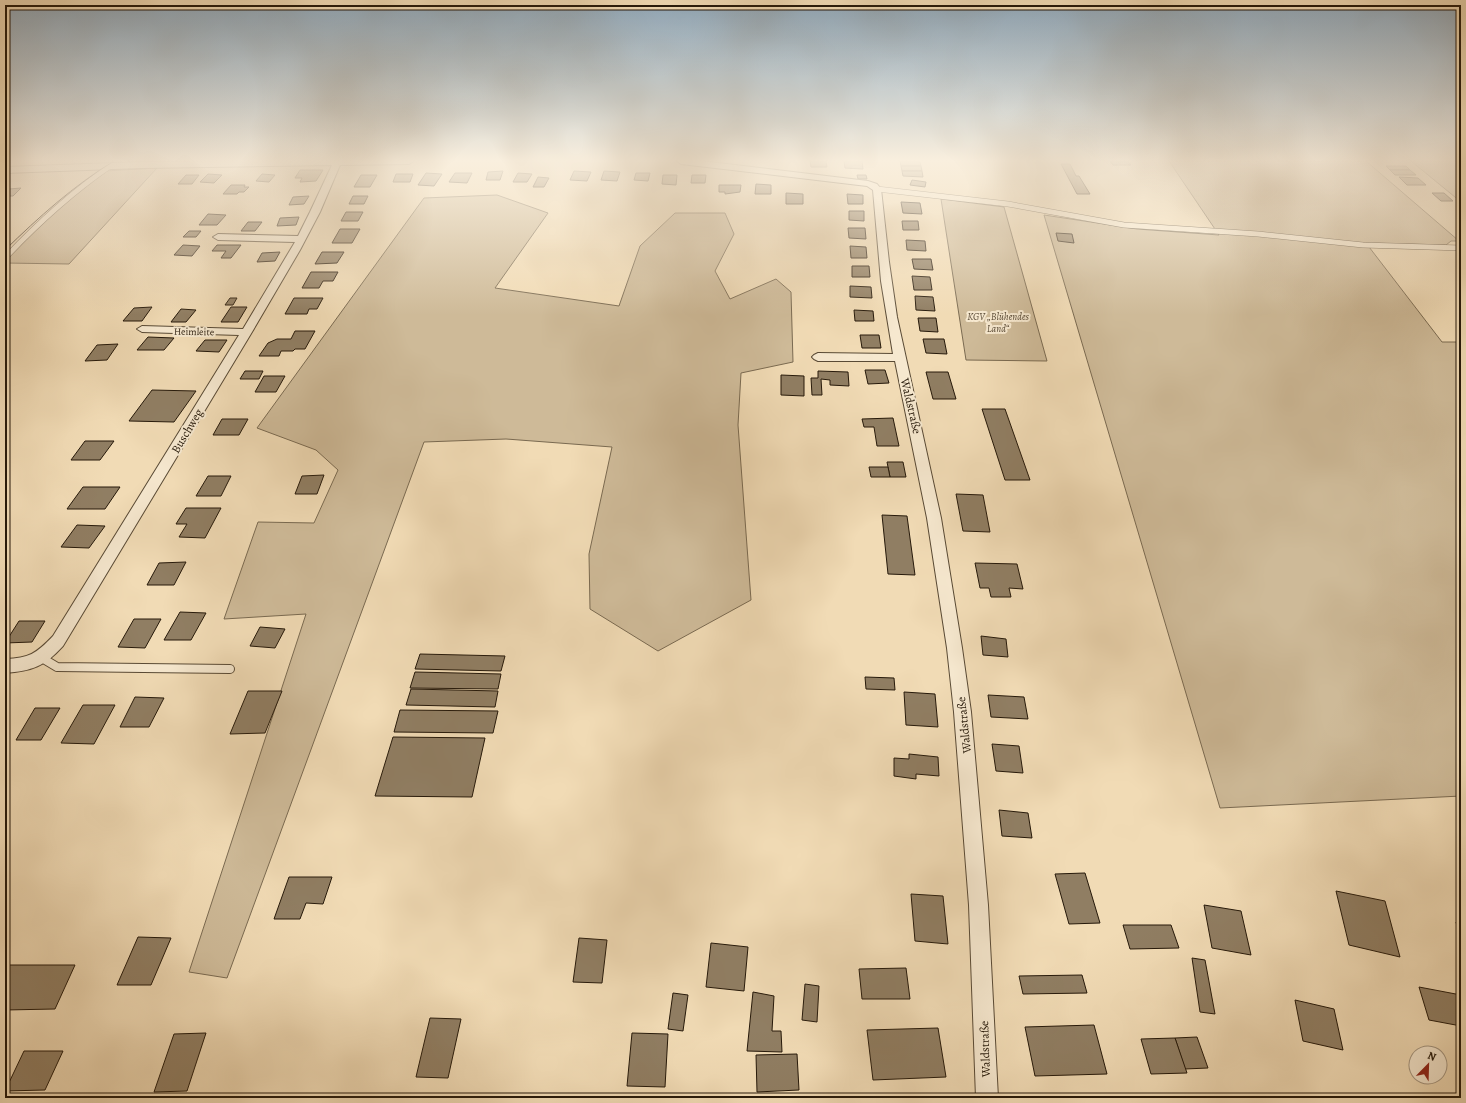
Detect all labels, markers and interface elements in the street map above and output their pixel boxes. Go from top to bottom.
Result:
park label: KGV „Blühendes Land“ [967,310,1029,335]
street label: Heimleite [174,325,215,338]
street label: Waldstraße [897,376,925,435]
street label: Buschweg [167,406,207,456]
street label: Waldstraße [953,696,975,755]
street label: Waldstraße [976,1020,994,1079]
north arrow [1408,1045,1448,1085]
text: N [1425,1048,1438,1065]

